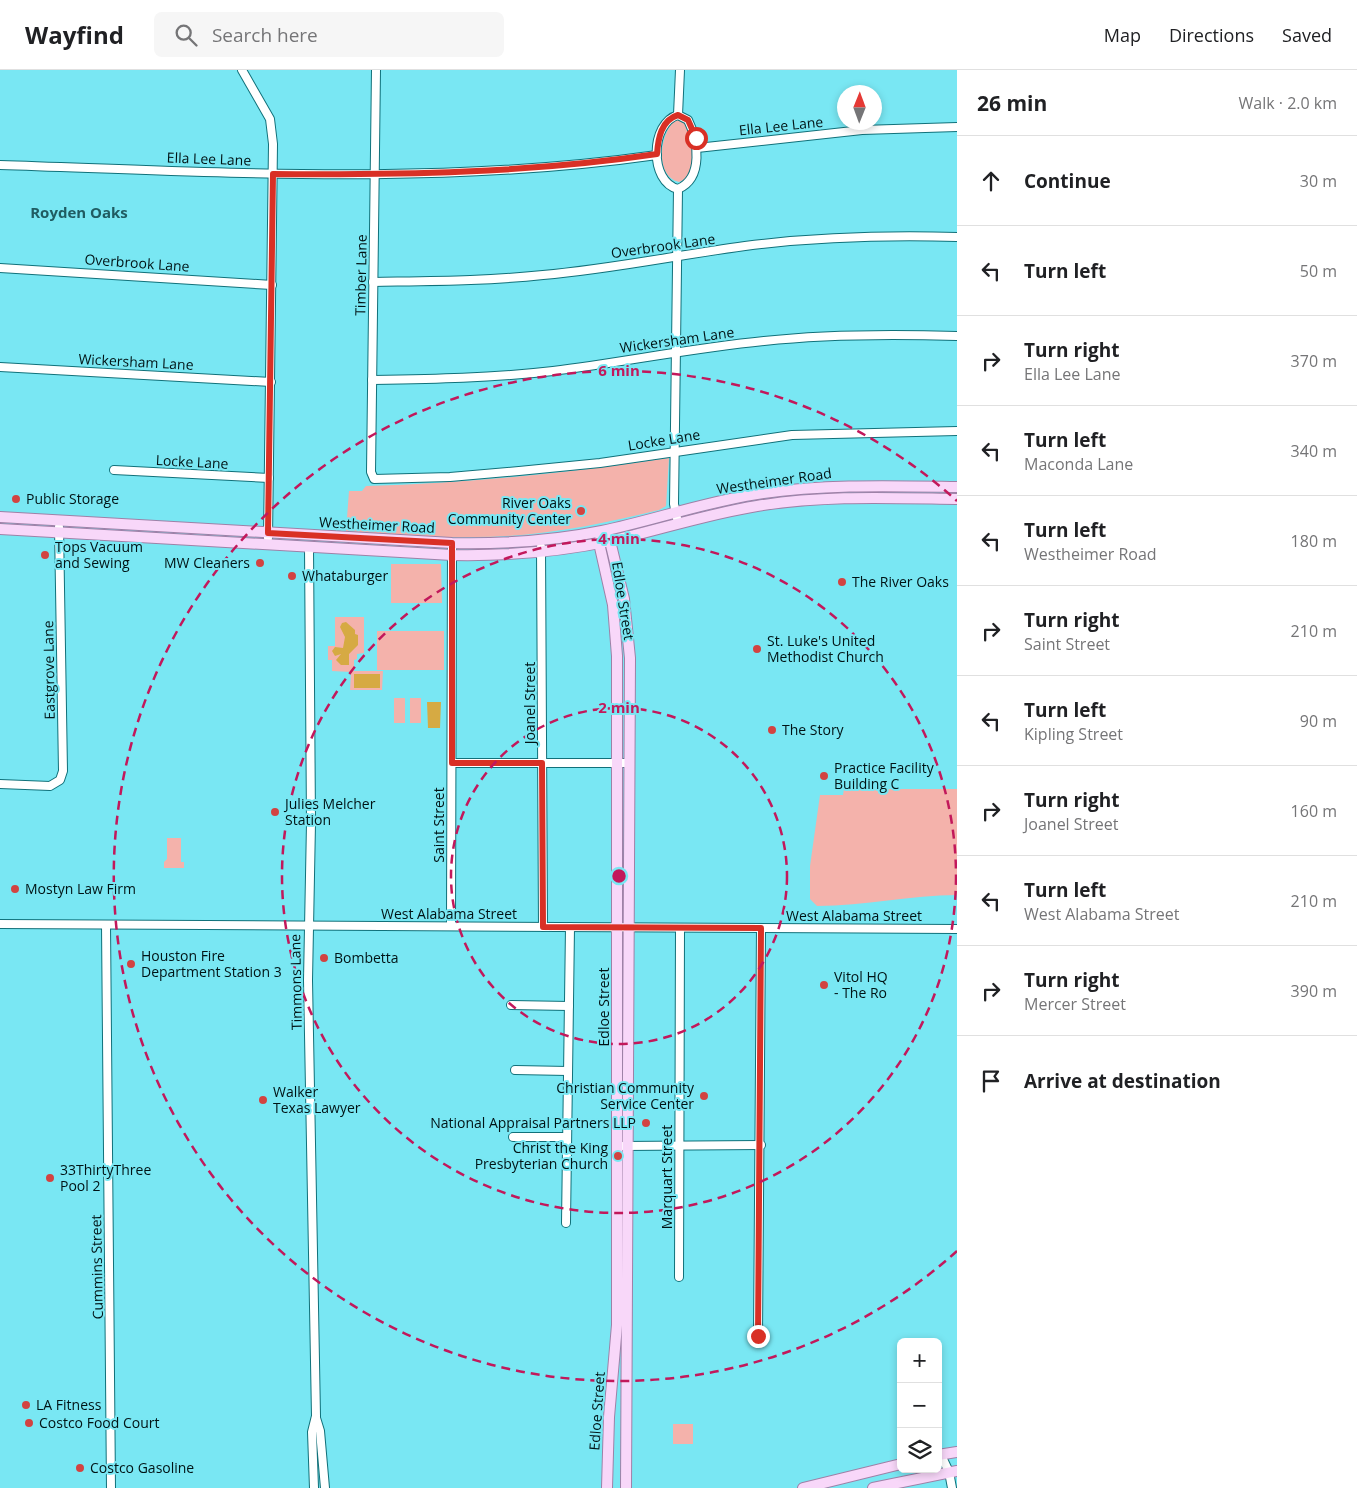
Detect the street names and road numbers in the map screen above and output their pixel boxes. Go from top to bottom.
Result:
street label: Ella Lee Lane [738,112,824,139]
street label: Ella Lee Lane [166,148,252,169]
street label: Overbrook Lane [610,229,716,262]
street label: Timber Lane [350,234,371,316]
street label: Overbrook Lane [84,249,190,276]
street label: Wickersham Lane [619,322,735,357]
street label: Wickersham Lane [78,349,194,374]
street label: Locke Lane [626,424,702,455]
street label: Locke Lane [155,450,229,473]
street label: Westheimer Road [715,463,833,498]
street label: Westheimer Road [319,512,435,537]
street label: Edloe Street [608,560,639,641]
street label: Eastgrove Lane [38,620,59,720]
street label: Joanel Street [520,662,539,746]
street label: Saint Street [429,787,448,863]
street label: West Alabama Street [381,904,517,923]
street label: West Alabama Street [786,906,922,925]
street label: Timmons Lane [285,934,306,1030]
street label: Edloe Street [594,968,613,1046]
street label: Marquart Street [657,1125,676,1229]
street label: Cummins Street [86,1214,107,1320]
street label: Edloe Street [584,1371,609,1451]

